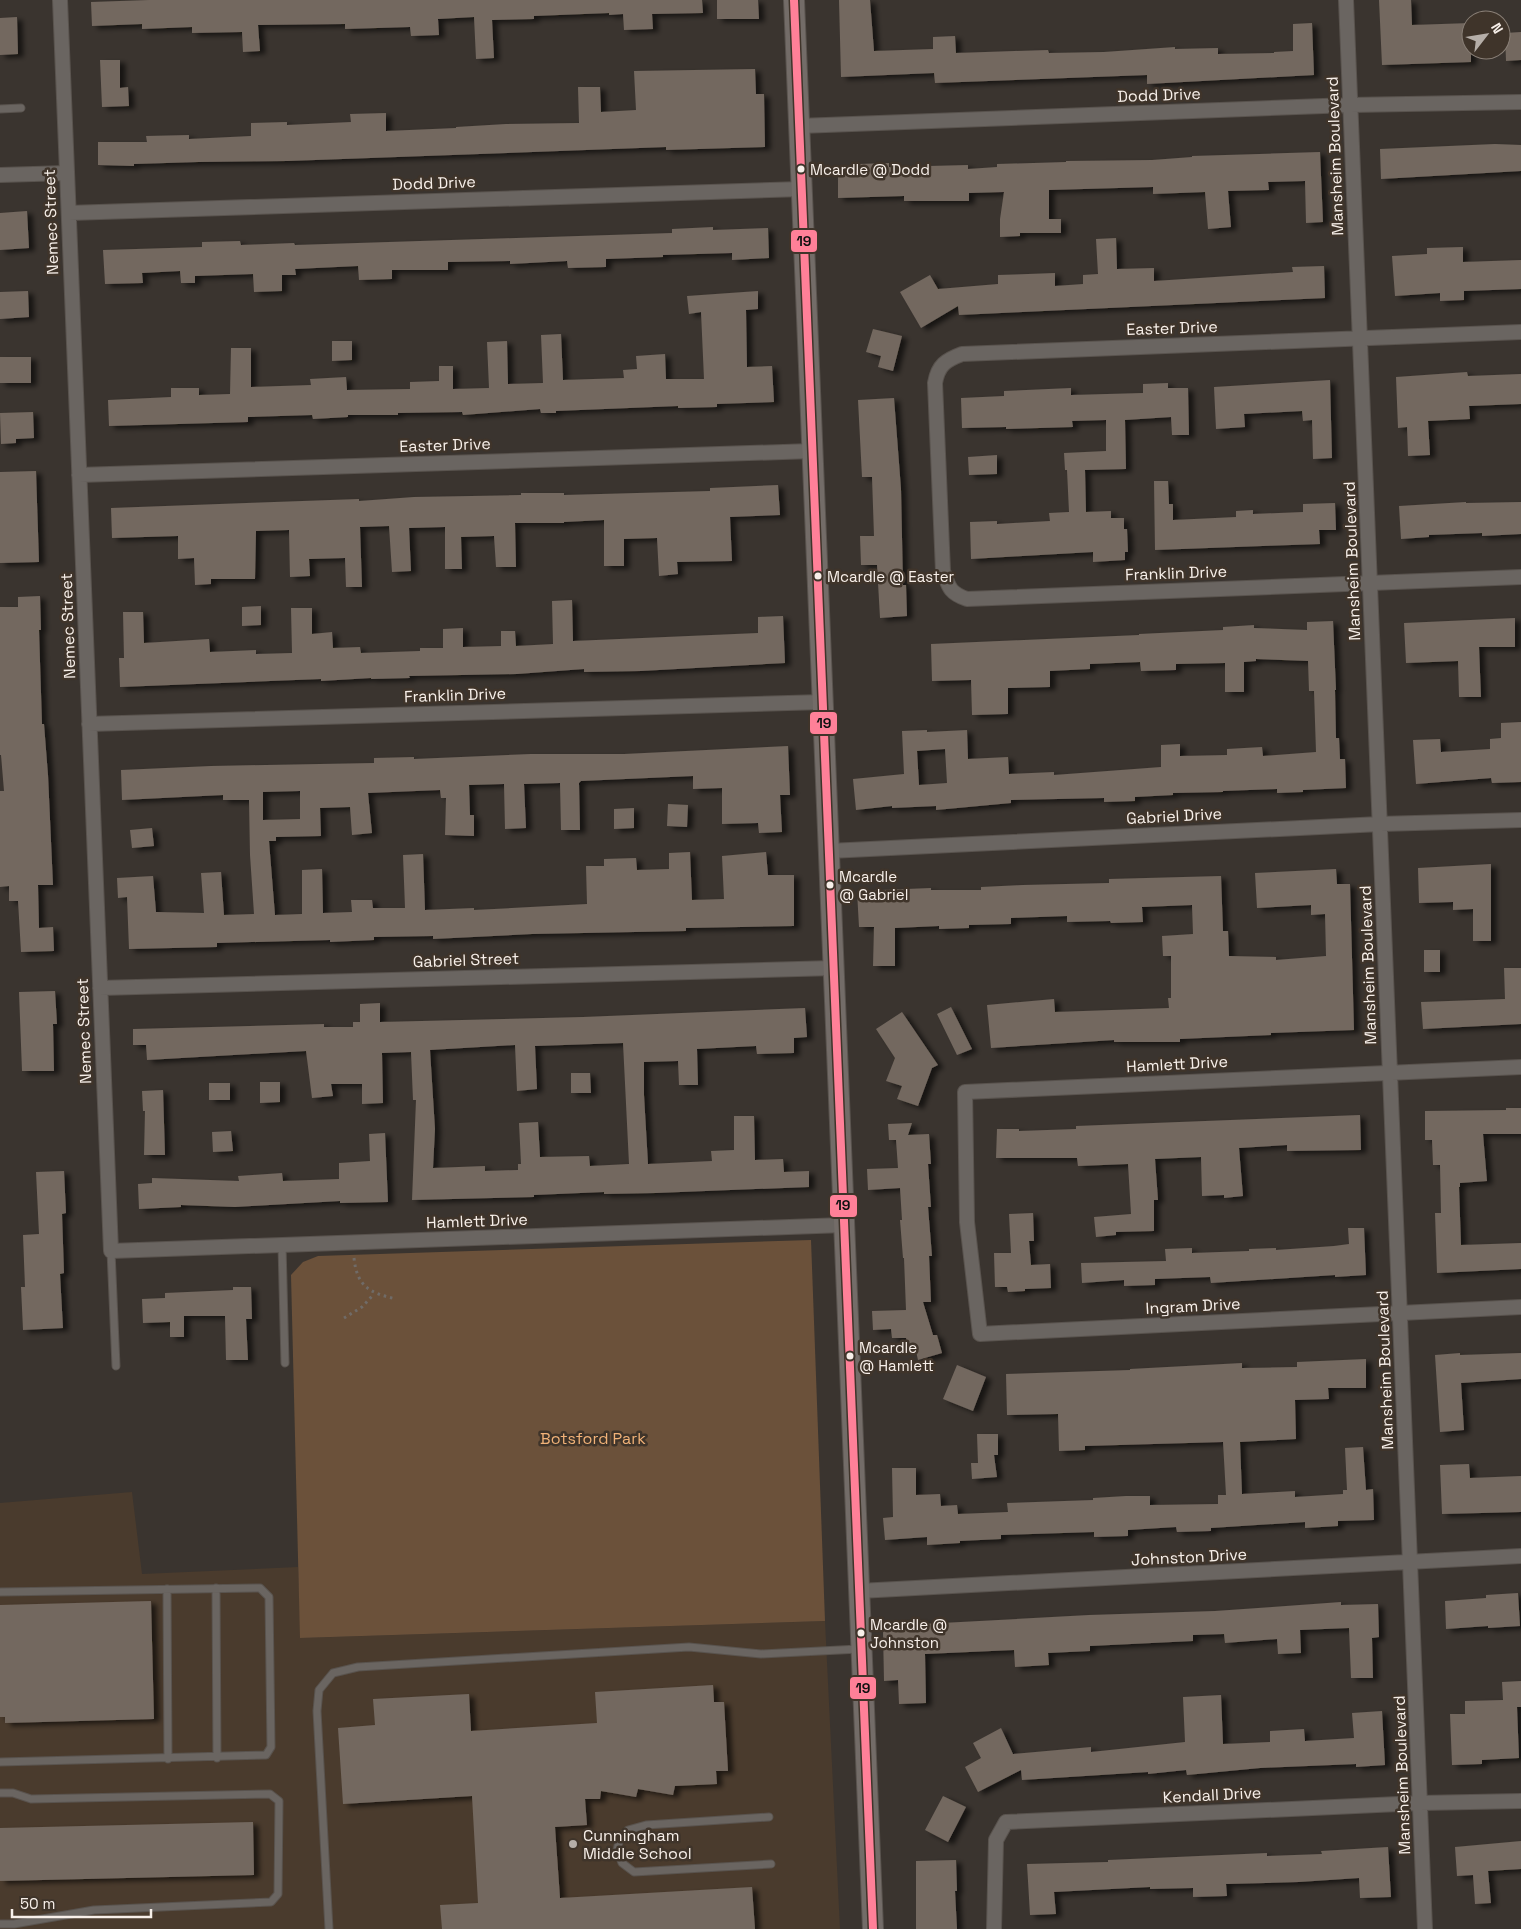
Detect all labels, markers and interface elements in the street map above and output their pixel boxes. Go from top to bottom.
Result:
north arrow [1461,10,1511,60]
text: N [1487,20,1507,37]
street label: Mansheim Boulevard [1322,76,1348,236]
street label: Dodd Drive [1117,83,1201,107]
place label: Mcardle @ Dodd [810,160,930,179]
marker: Mcardle @ Dodd [796,164,806,174]
street label: Nemec Street [39,169,63,275]
street label: Dodd Drive [392,171,476,195]
line badge: 19 [790,229,818,253]
text: 19 [797,232,811,250]
street label: Easter Drive [1126,316,1218,340]
street label: Easter Drive [399,433,491,457]
street label: Mansheim Boulevard [1339,481,1365,641]
street label: Franklin Drive [1125,561,1227,585]
place label: Mcardle @ Easter [827,567,955,586]
marker: Mcardle @ Easter [813,571,823,581]
street label: Nemec Street [56,573,80,679]
street label: Franklin Drive [404,683,506,707]
line badge: 19 [809,711,838,735]
text: 19 [817,714,831,732]
street label: Gabriel Drive [1126,803,1222,829]
place label: Mcardle @ Gabriel [839,867,908,904]
marker: Mcardle @ Gabriel [825,880,835,890]
street label: Mansheim Boulevard [1355,885,1381,1045]
street label: Gabriel Street [412,948,520,972]
street label: Nemec Street [72,978,96,1084]
street label: Hamlett Drive [1126,1051,1228,1077]
line badge: 19 [829,1194,858,1218]
text: 19 [836,1196,850,1214]
street label: Hamlett Drive [426,1209,528,1233]
street label: Mansheim Boulevard [1372,1290,1398,1450]
street label: Ingram Drive [1145,1293,1241,1319]
place label: Mcardle @ Hamlett [859,1338,934,1375]
marker: Mcardle @ Hamlett [845,1351,855,1361]
park label: Botsford Park [540,1428,646,1449]
street label: Johnston Drive [1131,1543,1247,1571]
place label: Mcardle @ Johnston [870,1615,947,1652]
marker: Mcardle @ Johnston [856,1628,866,1638]
line badge: 19 [849,1676,877,1700]
text: 19 [856,1679,870,1697]
street label: Mansheim Boulevard [1389,1695,1415,1855]
street label: Kendall Drive [1162,1782,1262,1808]
place label: Cunningham Middle School [583,1825,692,1864]
marker: Cunningham Middle School [567,1838,579,1850]
scale bar [12,1886,151,1918]
text: 50 m [20,1894,55,1913]

